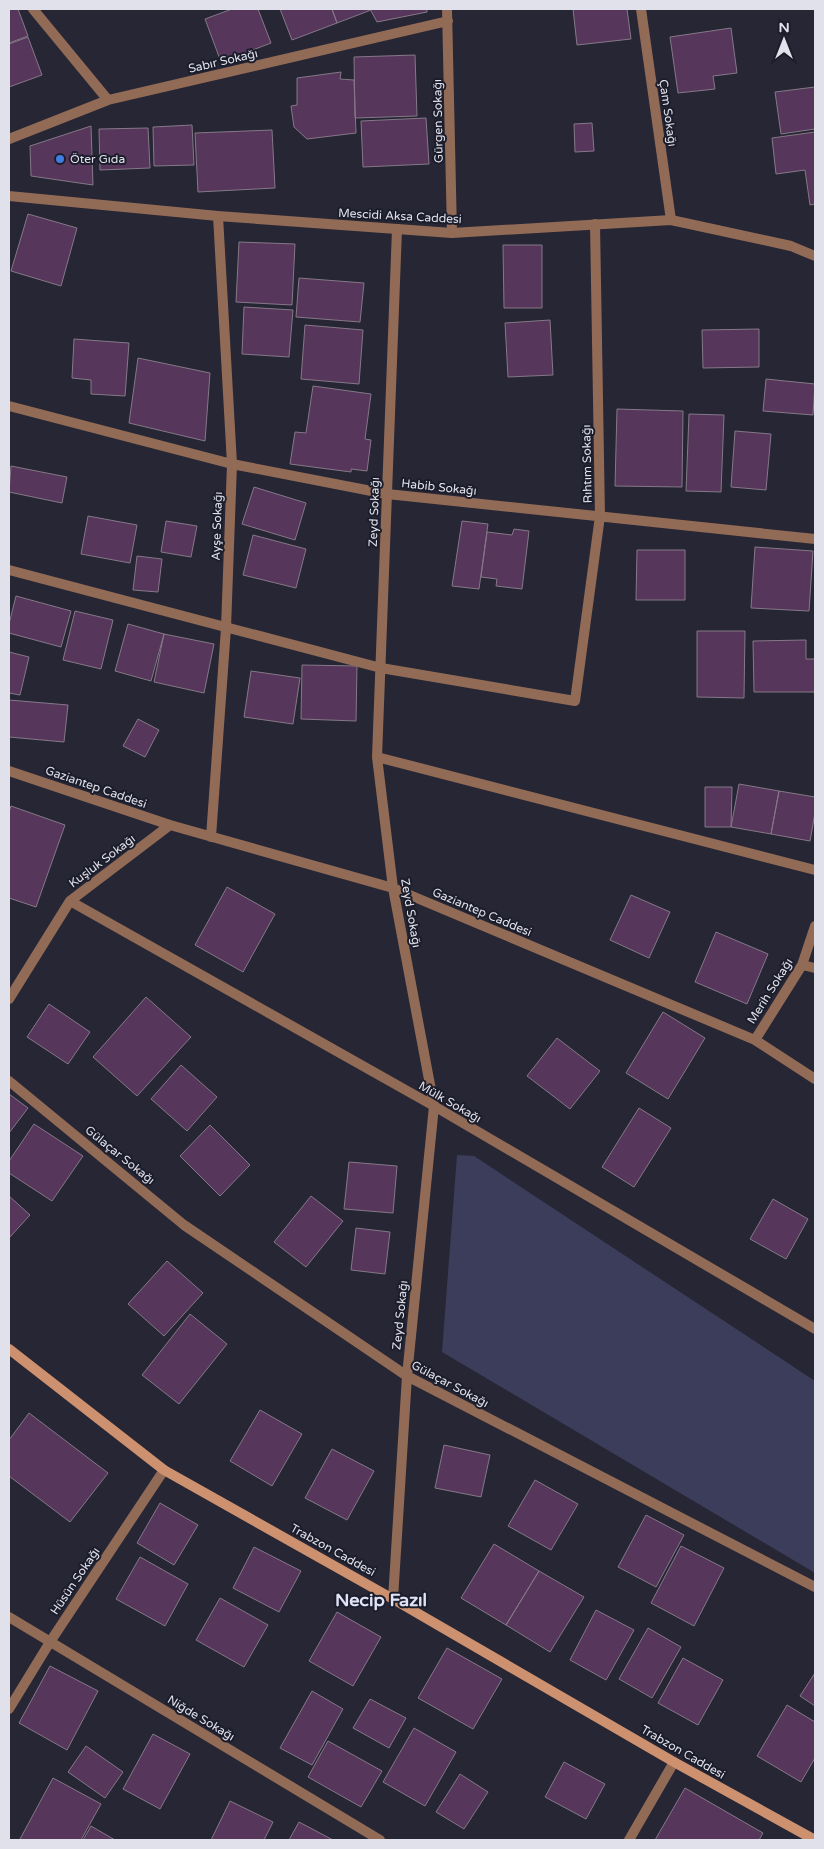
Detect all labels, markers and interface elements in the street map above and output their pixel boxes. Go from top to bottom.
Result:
north arrow [759,15,809,65]
text: N [778,19,790,36]
street label: Sabır Sokağı [187,46,259,76]
street label: Gürgen Sokağı [430,79,446,163]
street label: Çam Sokağı [656,79,680,147]
place label: Öter Gıda [70,152,125,166]
marker: Öter Gıda [54,153,66,165]
street label: Mescidi Aksa Caddesi [338,206,462,226]
street label: Rıhtım Sokağı [579,424,595,504]
street label: Habib Sokağı [401,476,477,498]
street label: Zeyd Sokağı [366,477,382,547]
street label: Ayşe Sokağı [209,491,225,561]
street label: Gaziantep Caddesi [43,763,149,811]
street label: Kuşluk Sokağı [66,831,138,891]
street label: Zeyd Sokağı [398,877,424,949]
street label: Gaziantep Caddesi [430,885,534,939]
street label: Merih Sokağı [744,956,796,1026]
street label: Mülk Sokağı [416,1078,484,1126]
street label: Gülaçar Sokağı [82,1123,158,1187]
street label: Zeyd Sokağı [389,1280,411,1350]
street label: Gülaçar Sokağı [409,1358,491,1410]
street label: Trabzon Caddesi [288,1521,378,1579]
street label: Hüsün Sokağı [47,1545,103,1617]
district label: Necip Fazıl [335,1589,427,1611]
street label: Niğde Sokağı [165,1692,237,1744]
street label: Trabzon Caddesi [638,1722,728,1782]

